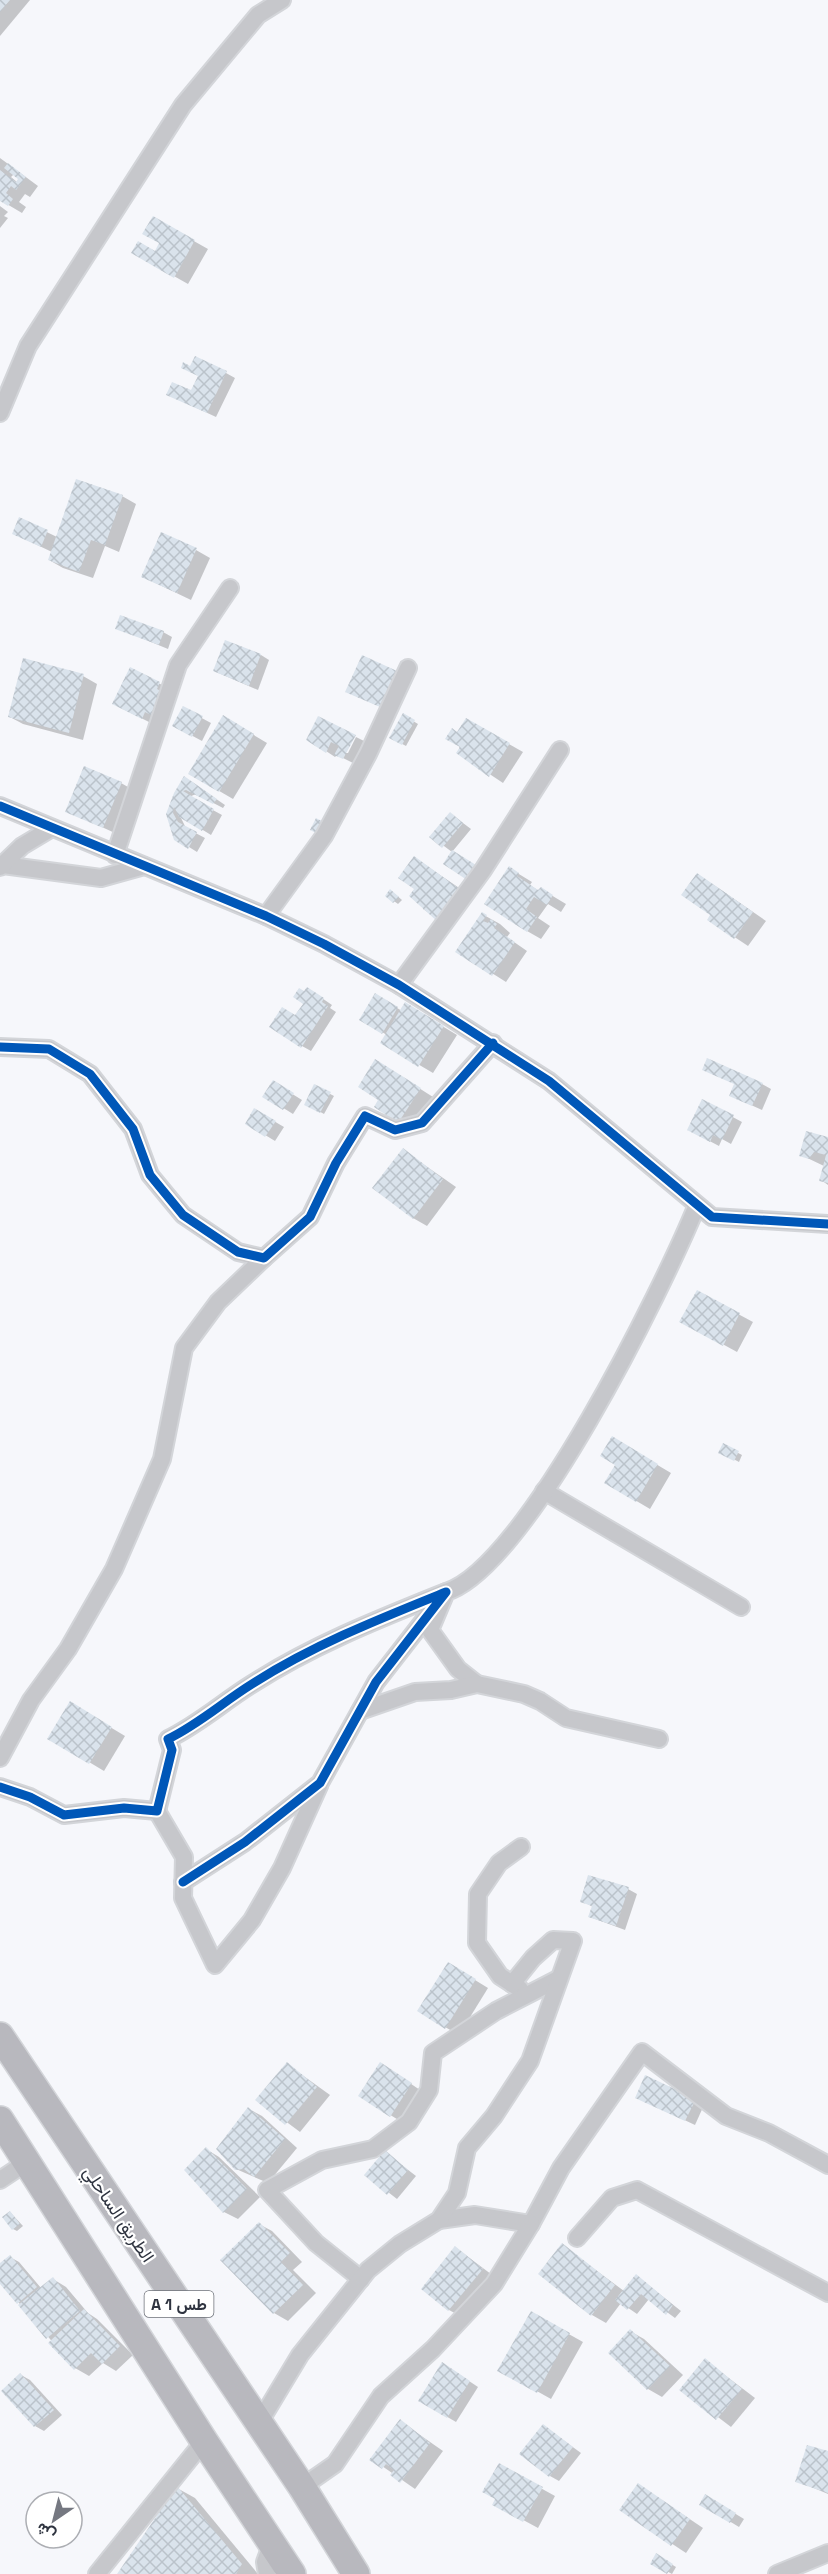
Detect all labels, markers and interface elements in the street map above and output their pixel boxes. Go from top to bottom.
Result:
street label: الطريق الساحلي [75,2161,160,2269]
road number: A 1 طس [144,2291,213,2317]
north arrow [24,2490,84,2550]
text: ش [32,2518,60,2546]

